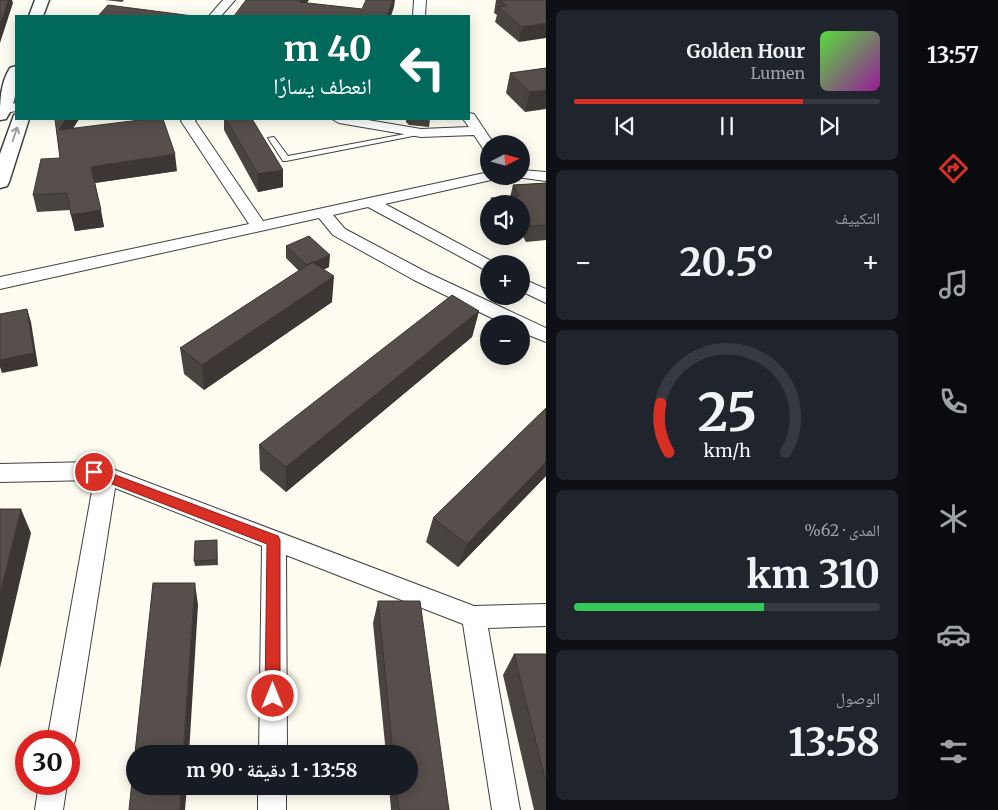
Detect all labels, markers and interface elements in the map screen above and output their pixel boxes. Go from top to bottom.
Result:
text: 40 m [284,27,372,71]
icon: left [390,35,455,100]
text: Golden Hour [686,39,805,63]
text: 13:57 [927,41,979,69]
text: Lumen [751,63,805,83]
text: انعطف يسارًا [273,72,372,100]
icon: previous [611,112,639,140]
icon: pause [713,112,741,140]
icon: next [815,112,843,140]
one-way arrow [11,126,21,142]
north arrow [480,135,530,185]
map controls [480,135,530,365]
icon: directions [936,151,971,186]
button: sound [480,195,530,245]
text: التكييف [835,208,880,228]
text: 20.5° [680,239,774,286]
text: − [574,244,593,280]
text: + [861,244,880,280]
button: + [480,255,530,305]
icon: music [936,267,971,302]
button: − [480,315,530,365]
text: 25 [697,380,757,445]
icon: phone [936,384,971,419]
text: km/h [703,439,751,462]
pin [73,451,115,493]
icon: arrive [80,458,108,486]
icon: climate [936,501,971,536]
text: المدى · 62% [804,520,880,540]
text: 310 km [747,551,880,598]
icon: car [936,617,971,652]
position arrow [246,669,298,721]
text: الوصول [836,688,880,708]
text: 13:58 [788,719,880,766]
speed limit sign: 30 [15,730,80,795]
icon: filters [936,734,971,769]
text: 13:58 · 1 دقيقة · 90 m [186,758,358,782]

